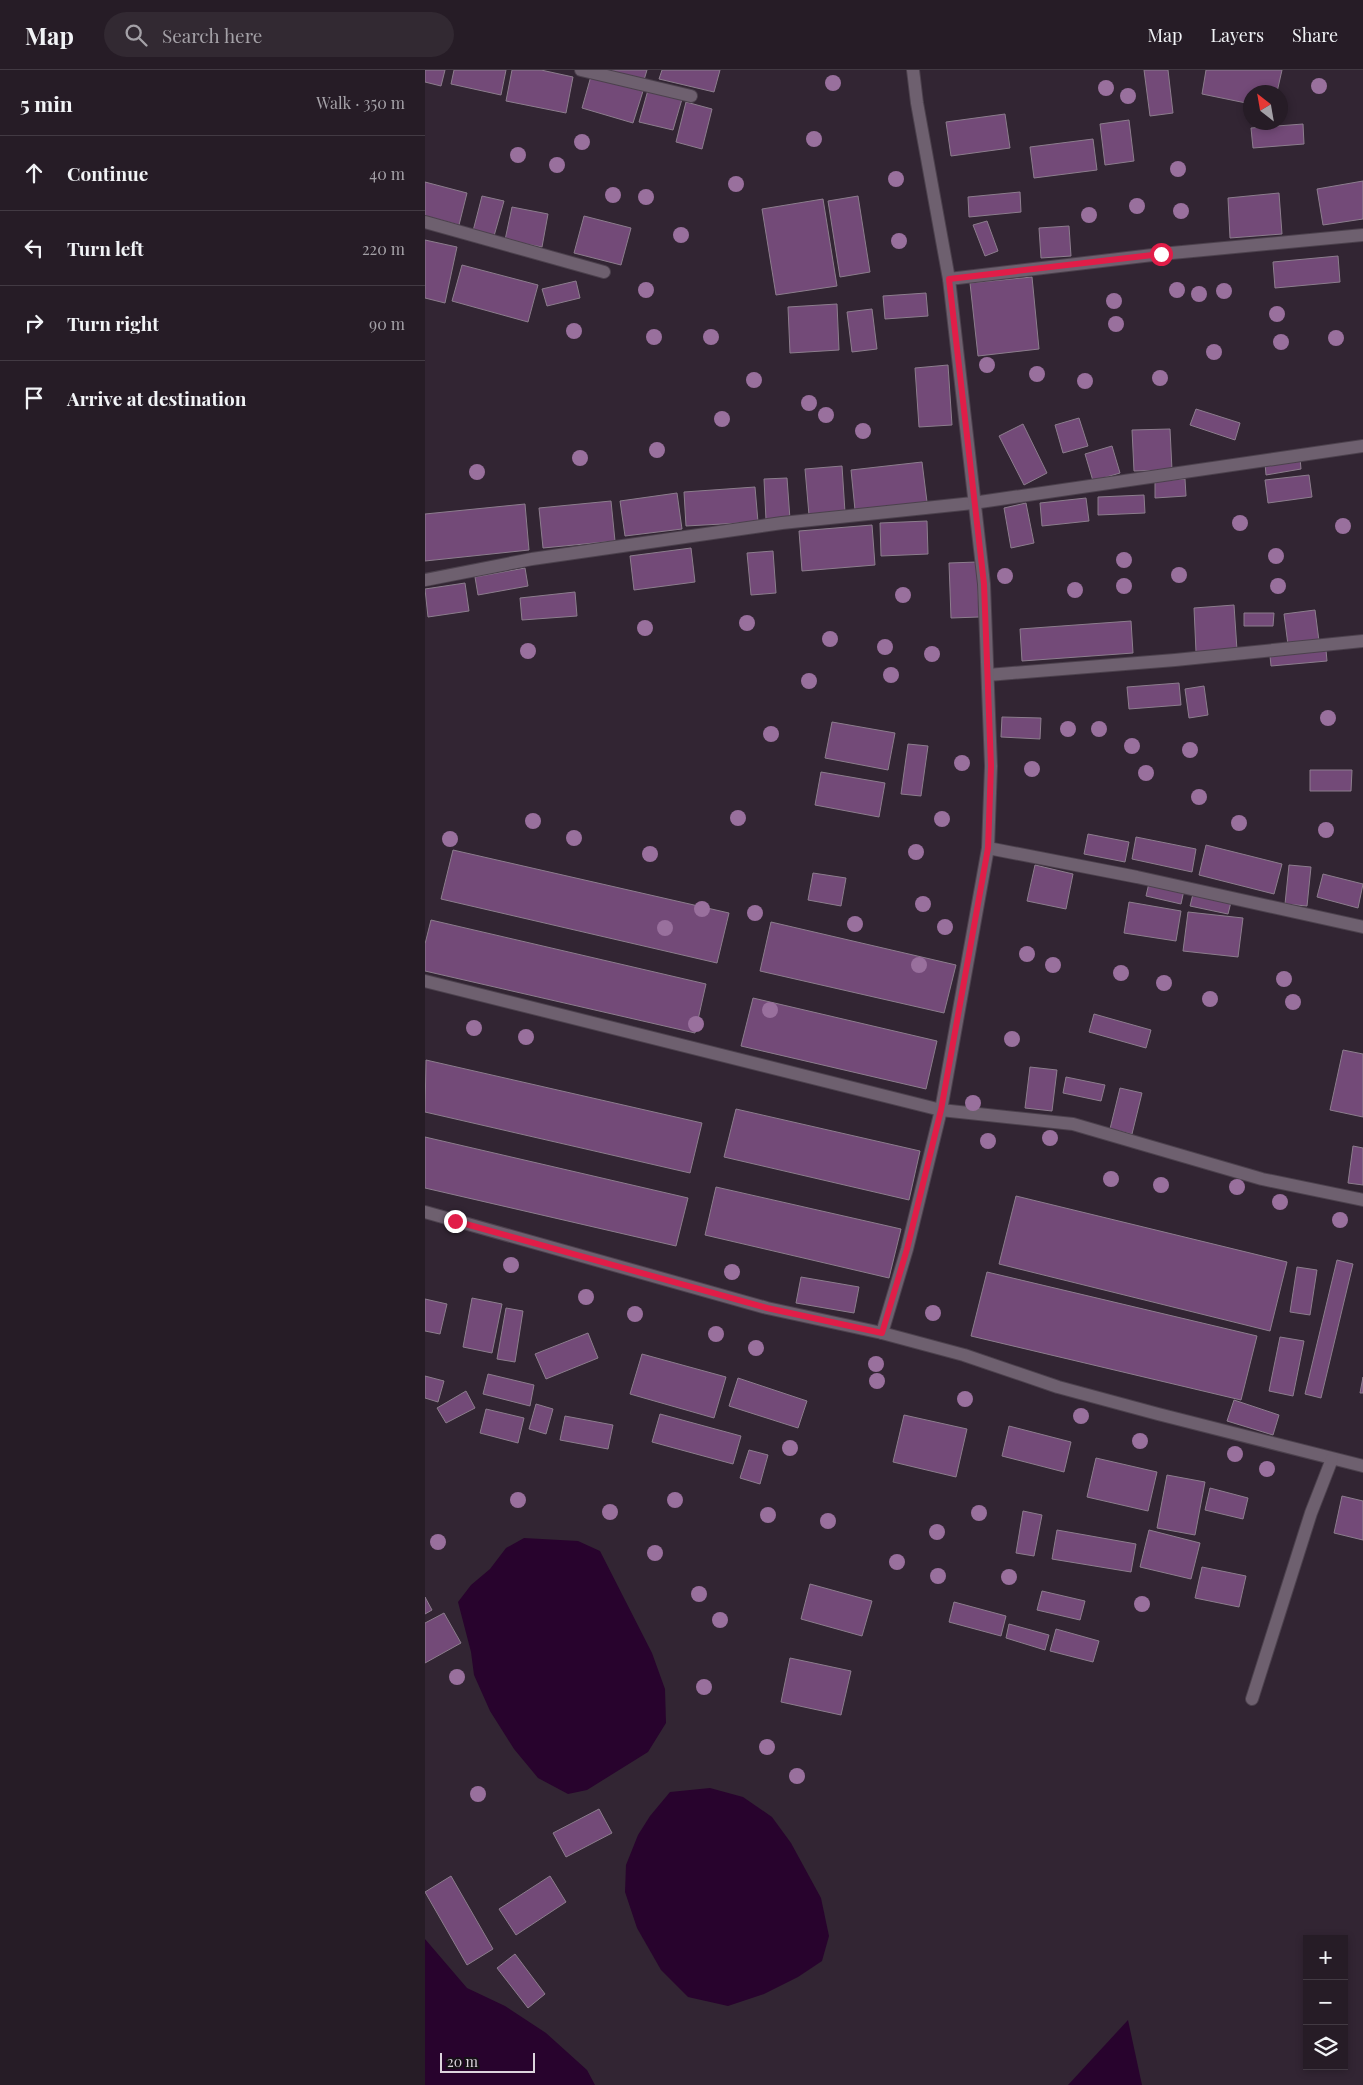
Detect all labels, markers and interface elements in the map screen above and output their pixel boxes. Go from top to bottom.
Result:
search box [104,12,454,57]
text: Map [25,19,74,51]
icon: search [122,21,150,49]
text: Search here [162,22,262,48]
text: Map [1147,23,1182,47]
text: Layers [1210,23,1264,47]
text: Share [1292,23,1338,47]
north arrow [1243,85,1288,130]
text: 5 min [20,89,73,117]
text: Walk · 350 m [316,92,405,113]
icon: ahead [20,159,48,187]
text: Continue [67,160,148,186]
text: 40 m [369,163,405,184]
icon: left [20,234,48,262]
text: Turn left [67,235,144,261]
text: 220 m [362,238,405,259]
route start [1150,243,1173,266]
icon: right [20,309,48,337]
text: Turn right [67,310,159,336]
text: 90 m [369,313,405,334]
icon: arrive [20,384,48,412]
text: Arrive at destination [67,385,247,411]
route end [444,1210,467,1233]
map controls [1303,1935,1348,2070]
button: + [1303,1935,1348,1980]
button: − [1303,1980,1348,2025]
button: layers [1303,2025,1348,2070]
scale bar [440,2050,535,2073]
text: 20 m [447,2052,478,2071]

